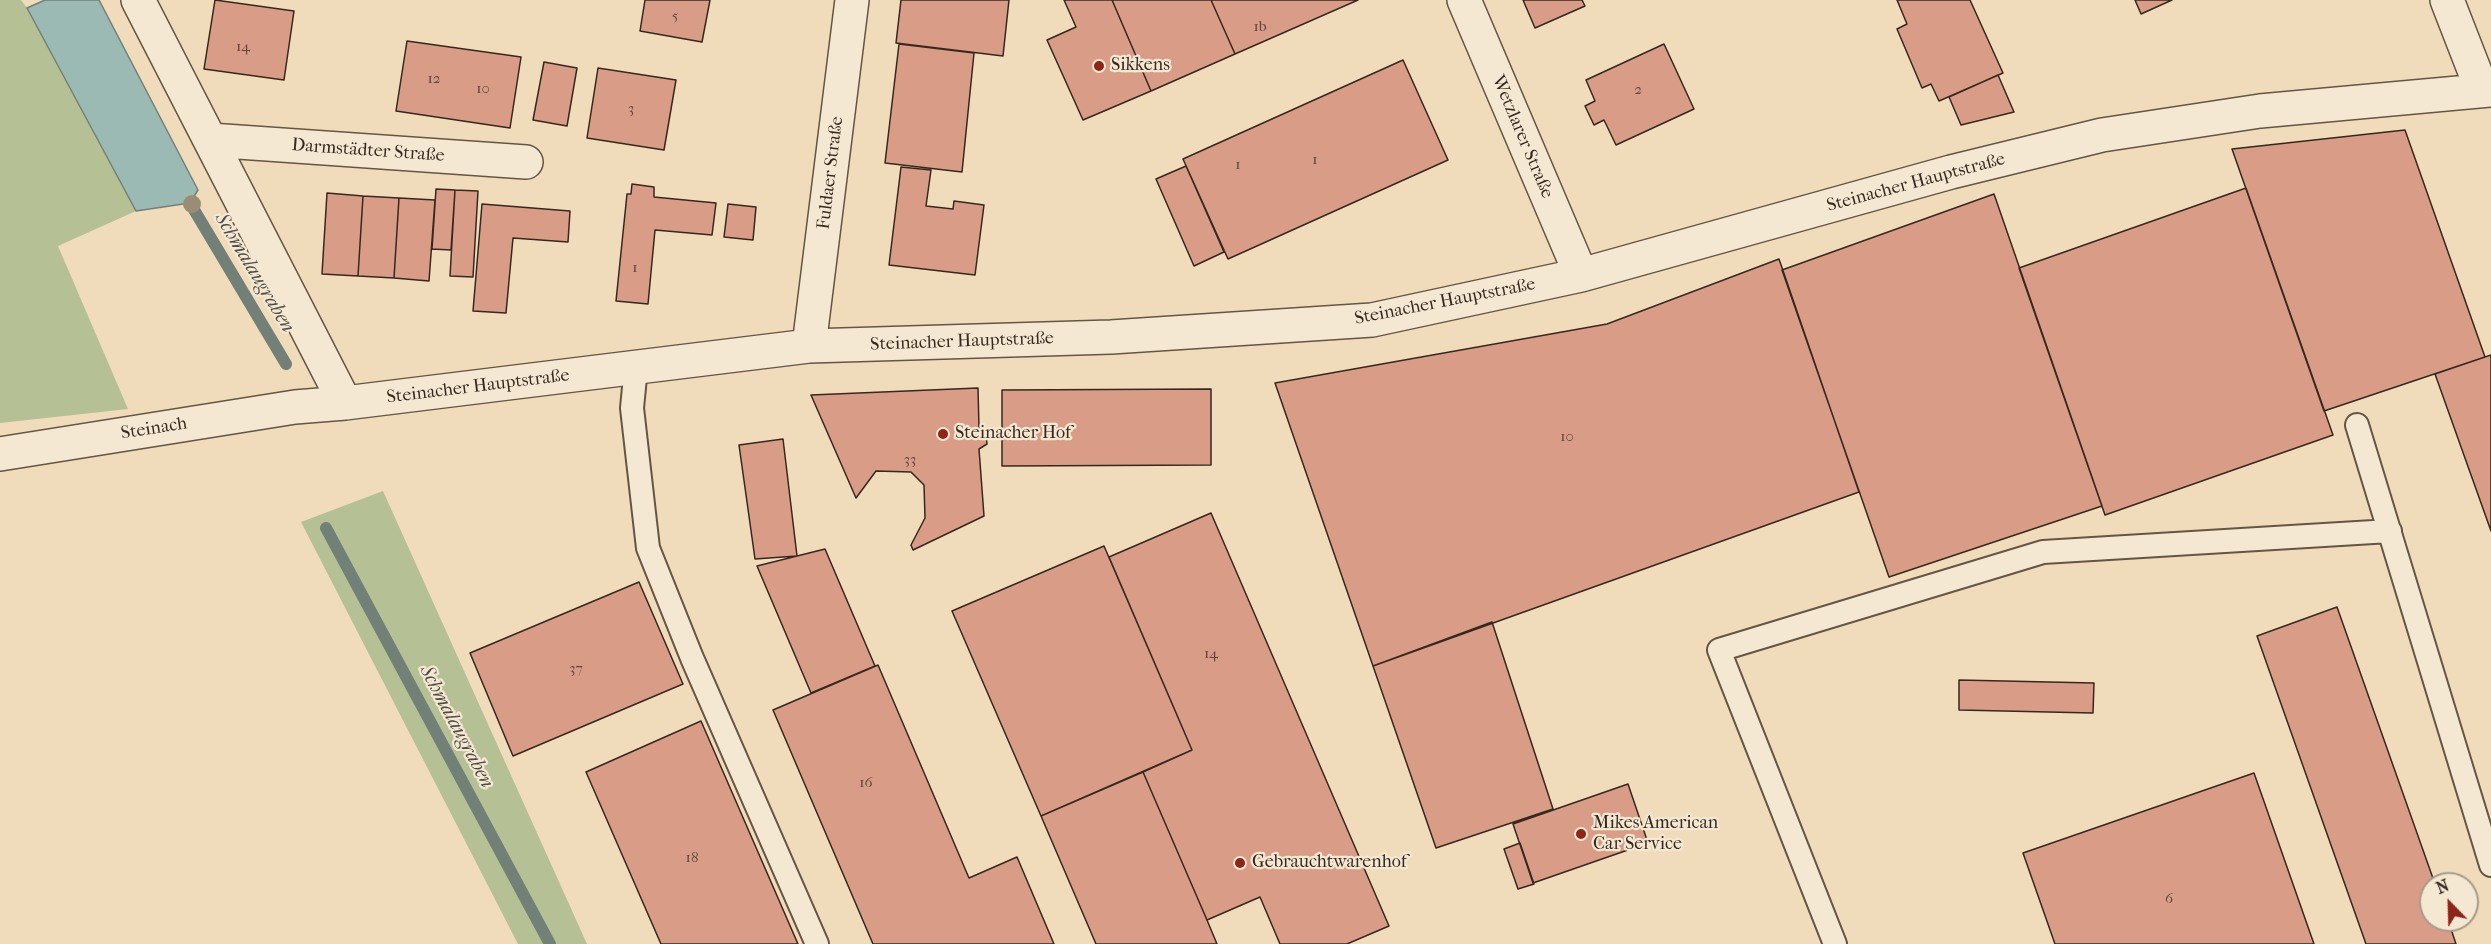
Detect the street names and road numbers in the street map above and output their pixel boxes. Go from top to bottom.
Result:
street label: Wetzlarer Straße [1486,72,1558,202]
street label: Fuldaer Straße [813,115,849,231]
street label: Darmstädter Straße [291,135,445,167]
street label: Steinacher Hauptstraße [1824,149,2008,217]
street label: Steinacher Hauptstraße [1353,274,1537,330]
street label: Steinacher Hauptstraße [870,328,1054,356]
street label: Steinacher Hauptstraße [386,365,570,409]
street label: Steinach [119,413,189,445]

